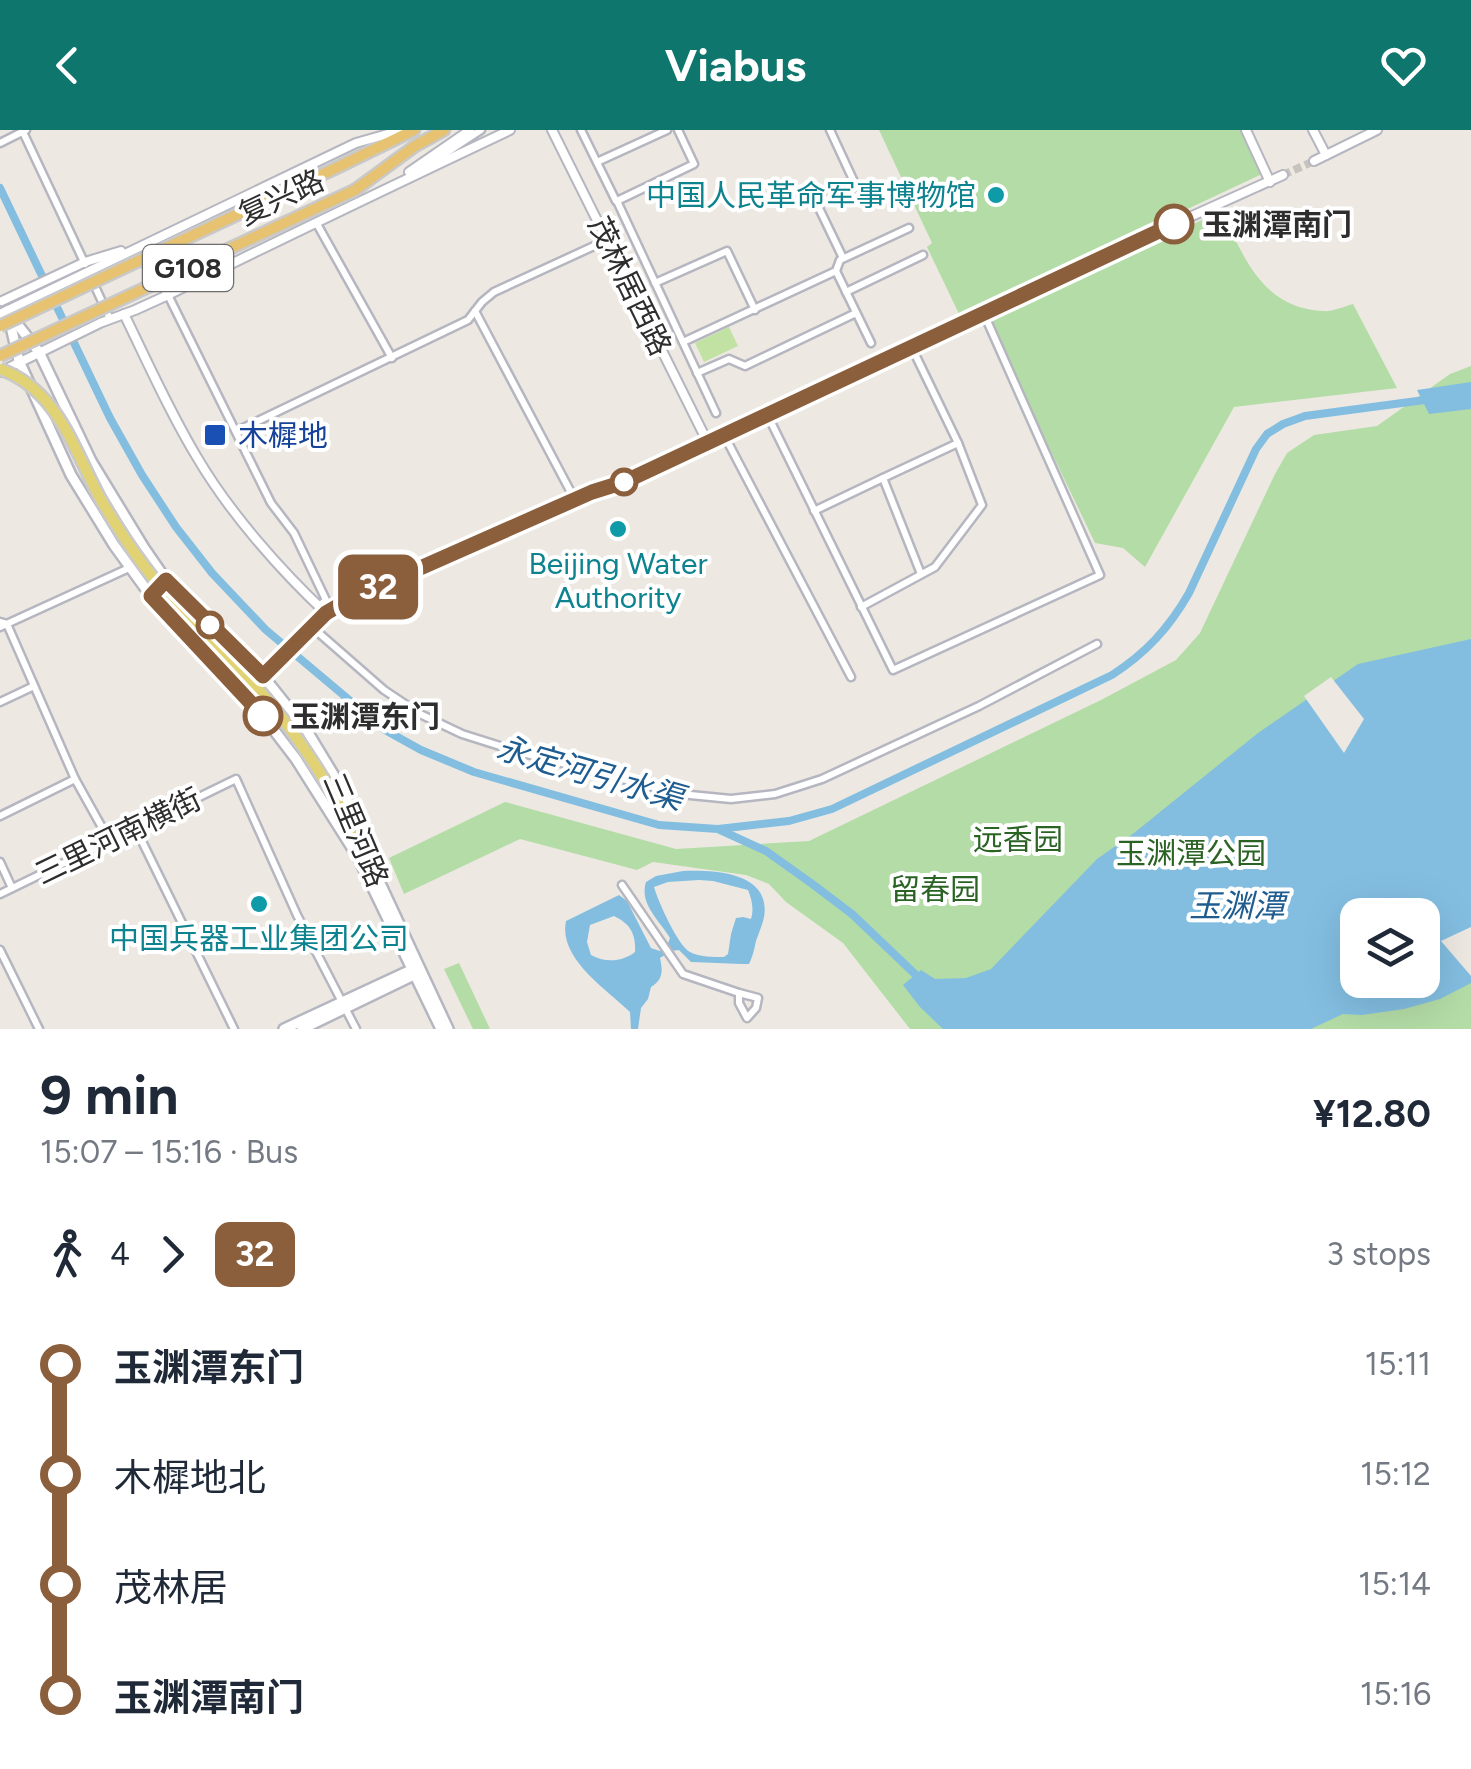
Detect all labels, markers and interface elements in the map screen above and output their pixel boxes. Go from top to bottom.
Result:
icon: back [40,38,95,93]
text: Viabus [665,38,806,92]
icon: heart [1376,38,1431,93]
street label: 复兴路 [232,161,330,233]
place label: 中国人民革命军事博物馆 [646,177,976,214]
marker: 中国人民革命军事博物馆 [985,184,1007,206]
marker: 玉渊潭南门 [1155,205,1193,243]
place label: 玉渊潭南门 [1202,206,1352,243]
street label: 茂林居西路 [580,210,680,362]
road number: G108 [143,245,233,291]
place label: 木樨地 [238,417,328,454]
marker: 木樨地 [202,422,228,448]
unlabelled marker [611,469,637,495]
marker: Beijing Water Authority [607,518,629,540]
place label: Beijing Water Authority [528,545,708,616]
line badge: 32 [333,554,423,620]
text: 32 [358,566,398,608]
unlabelled marker [197,612,223,638]
marker: 玉渊潭东门 [244,697,282,735]
place label: 玉渊潭东门 [290,698,440,735]
water label: 永定河引水渠 [492,728,691,819]
street label: 三里河路 [316,768,396,892]
street label: 三里河南横街 [29,780,207,892]
park label: 远香园 [973,821,1063,858]
park label: 玉渊潭公园 [1116,835,1266,872]
park label: 留春园 [890,871,980,908]
water label: 玉渊潭 [1189,887,1290,925]
marker: 中国兵器工业集团公司 [248,893,270,915]
map controls [1340,898,1440,998]
button: layers [1340,898,1440,998]
place label: 中国兵器工业集团公司 [109,920,409,957]
text: 9 min [40,1062,179,1128]
text: ¥12.80 [1313,1091,1431,1137]
text: 15:07 – 15:16 · Bus [40,1133,298,1171]
icon: walk [40,1227,95,1282]
icon: forward [145,1227,200,1282]
text: 32 [235,1233,275,1275]
text: 4 [110,1235,130,1273]
text: 3 stops [1326,1235,1431,1273]
text: 玉渊潭东门 [114,1345,304,1391]
text: 15:11 [1365,1345,1431,1383]
text: 木樨地北 [114,1455,266,1501]
text: 15:12 [1360,1455,1431,1493]
text: 茂林居 [114,1565,228,1611]
text: 15:14 [1358,1565,1431,1603]
text: 玉渊潭南门 [114,1675,304,1721]
text: 15:16 [1360,1675,1431,1713]

